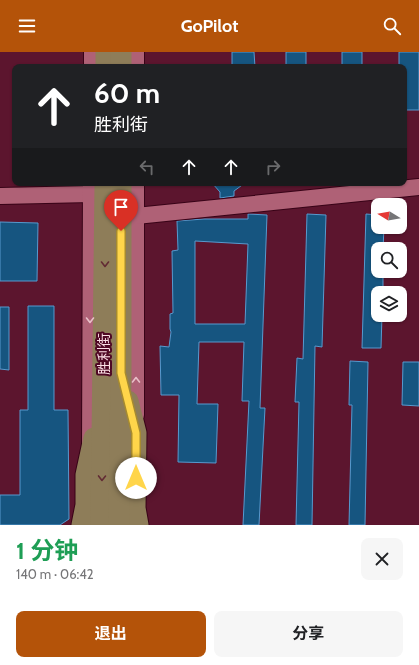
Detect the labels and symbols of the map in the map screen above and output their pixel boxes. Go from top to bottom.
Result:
pin [104,190,138,231]
north arrow [371,198,407,234]
one-way arrow [101,261,109,267]
one-way arrow [86,317,95,323]
street label: 胜利街 [95,333,113,375]
one-way arrow [132,377,140,383]
position arrow [115,457,157,499]
one-way arrow [98,475,106,481]

